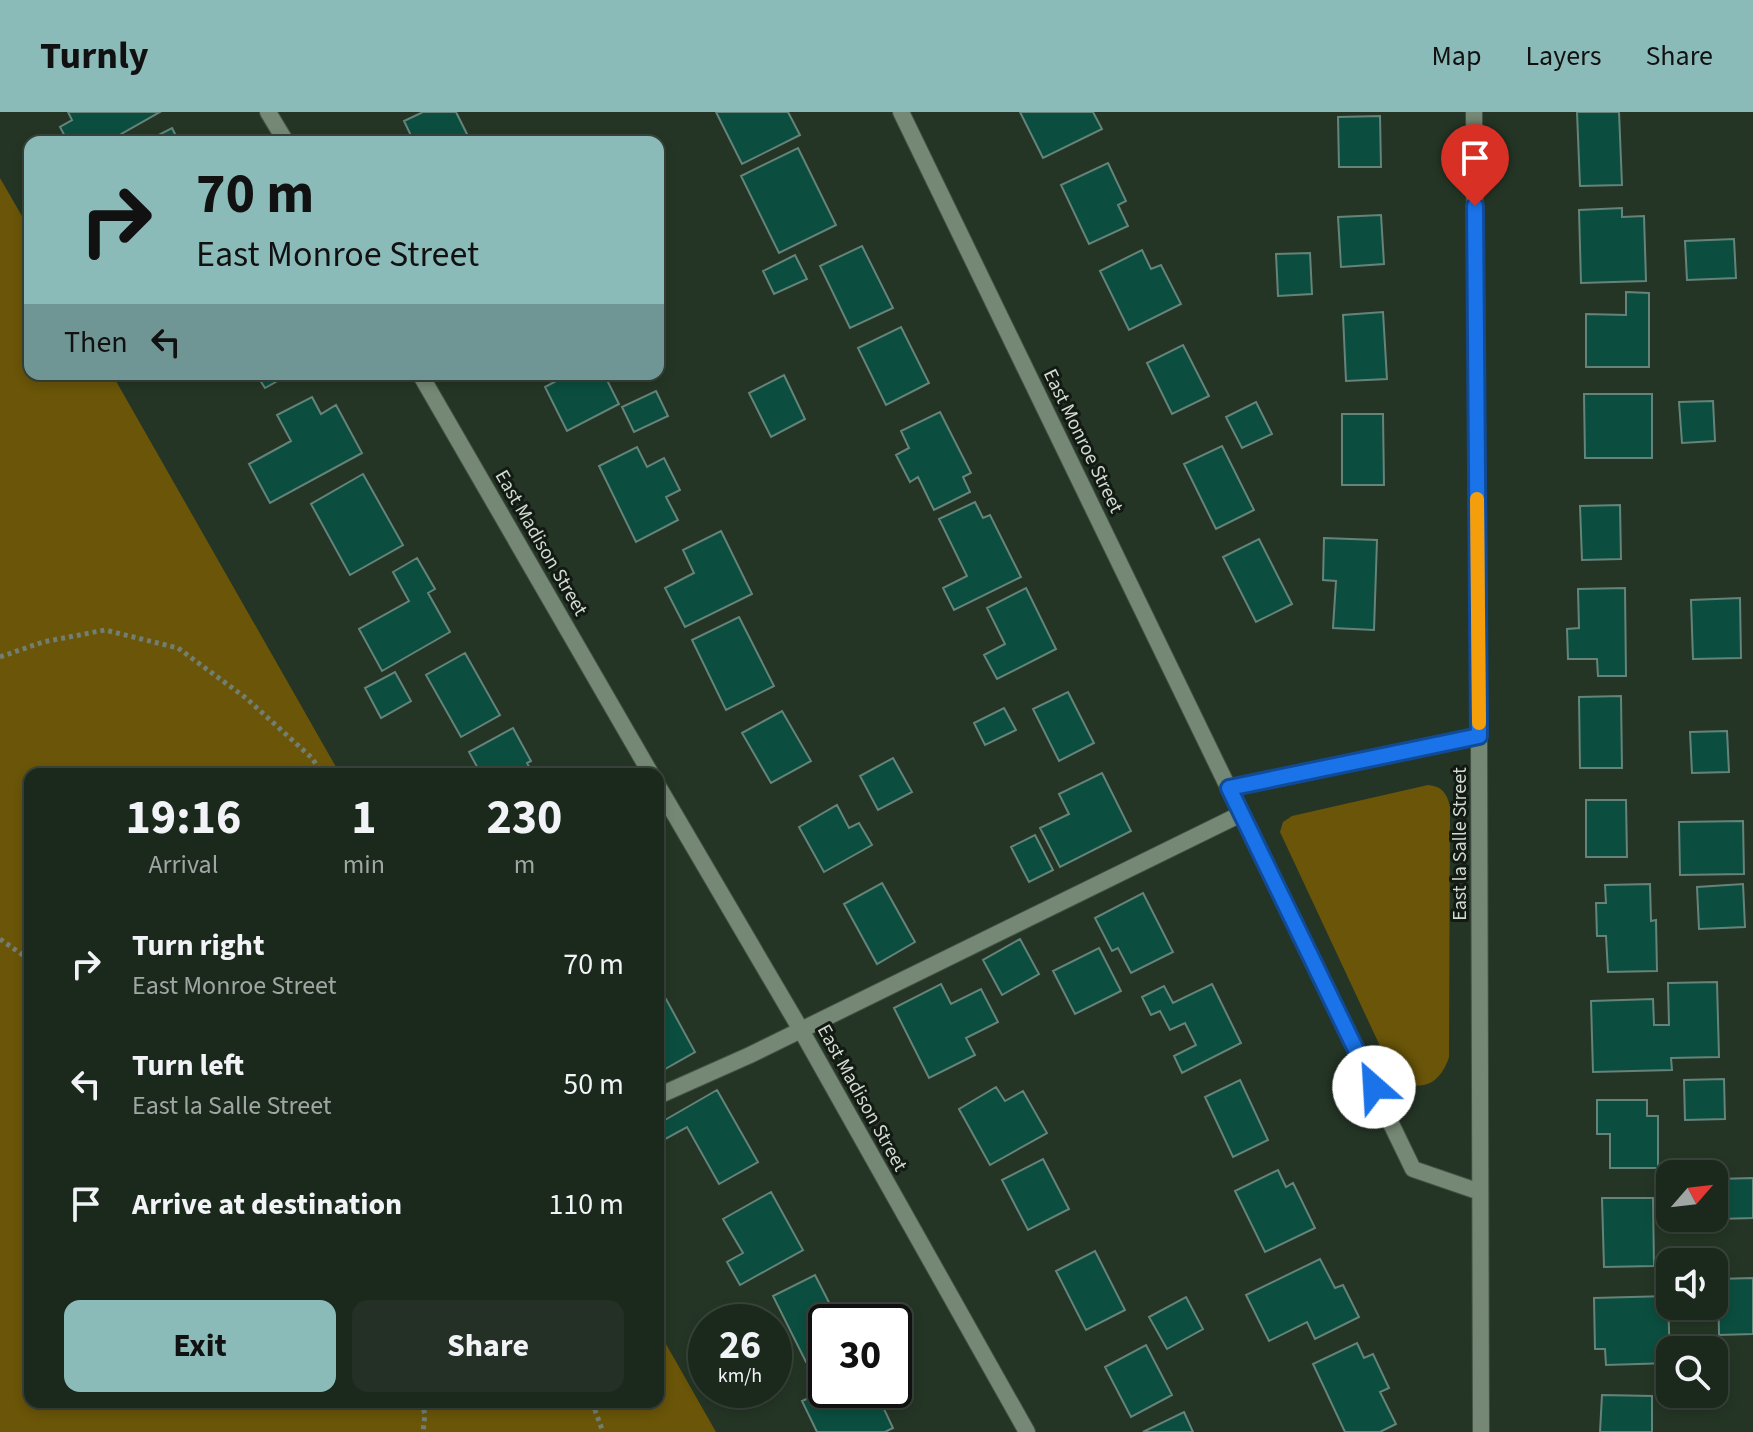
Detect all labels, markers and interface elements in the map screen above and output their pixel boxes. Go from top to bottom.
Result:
text: Turnly [40,29,149,83]
text: Map [1431,36,1481,76]
text: Layers [1525,36,1601,76]
text: Share [1645,36,1713,76]
pin [1441,124,1509,206]
icon: arrive [1453,136,1497,180]
text: 70 m [196,155,314,234]
icon: right [64,168,168,272]
text: East Monroe Street [196,229,479,280]
icon: left [144,320,188,364]
text: Then [64,321,128,364]
street label: East Monroe Street [1036,364,1130,518]
street label: East Madison Street [488,465,594,621]
street label: East la Salle Street [1446,767,1474,921]
text: 19:16 [125,784,241,852]
text: 1 [351,784,377,852]
text: 230 [486,784,562,852]
text: Arrival [148,846,218,883]
text: min [343,846,385,883]
text: m [514,846,535,883]
text: Turn right [132,924,264,967]
icon: right [64,942,108,986]
text: 70 m [563,943,624,986]
text: East Monroe Street [132,967,336,1004]
street label: East Madison Street [810,1019,914,1177]
text: Turn left [132,1044,244,1087]
position arrow [1332,1045,1416,1129]
icon: left [64,1062,108,1106]
text: 50 m [563,1063,624,1106]
text: East la Salle Street [132,1087,332,1124]
north arrow [1656,1160,1728,1232]
map controls [1656,1160,1728,1408]
icon: arrive [64,1182,108,1226]
text: Arrive at destination [132,1183,402,1226]
text: 110 m [548,1183,624,1226]
button: sound [1656,1248,1728,1320]
button: Exit [64,1300,336,1392]
button: Share [352,1300,624,1392]
speed limit sign: 30 [808,1304,912,1408]
text: 26 [719,1317,761,1374]
button: search [1656,1336,1728,1408]
text: km/h [718,1362,762,1390]

